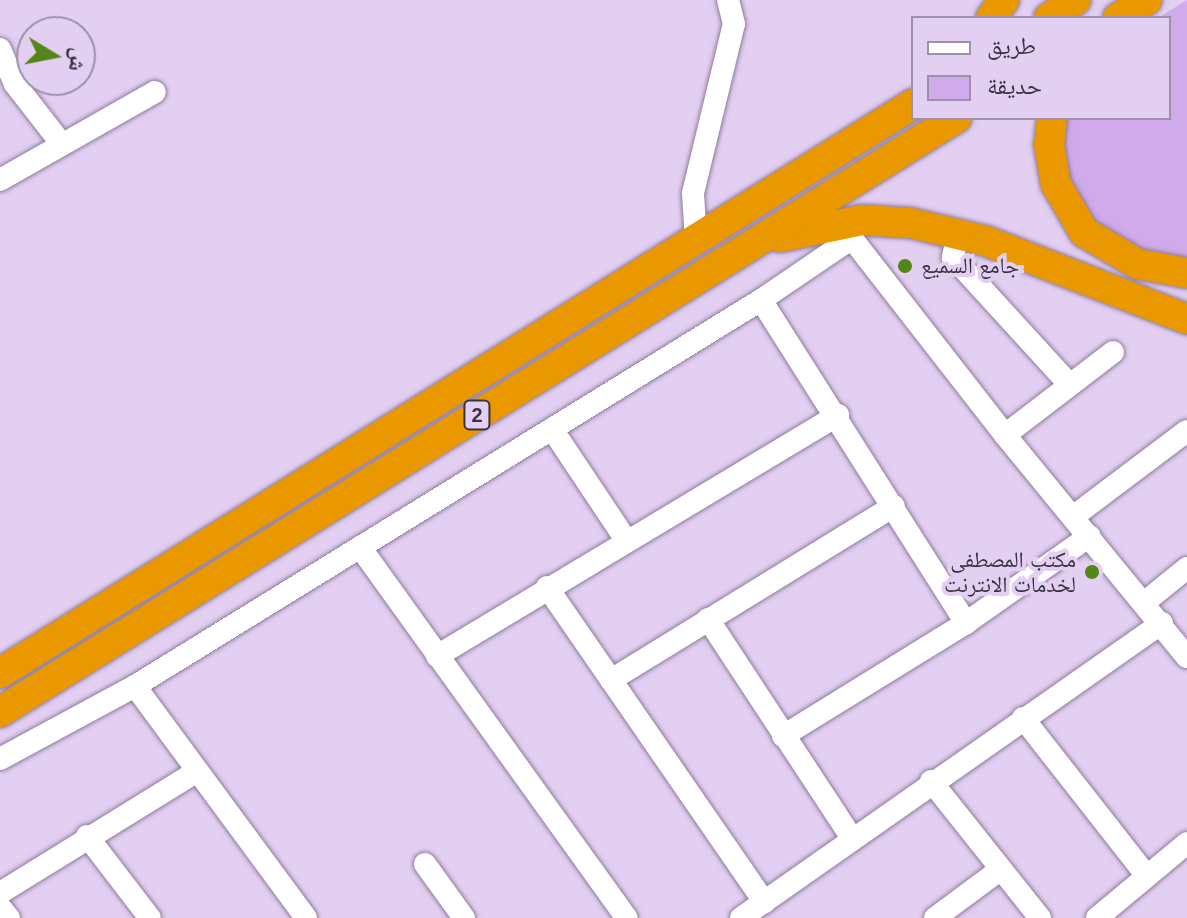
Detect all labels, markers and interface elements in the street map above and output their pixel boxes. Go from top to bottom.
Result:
north arrow [16,16,96,96]
legend [911,16,1171,120]
text: طريق [987,32,1036,59]
text: ش [64,46,92,74]
text: حديقة [987,72,1042,99]
place label: جامع السميع [921,253,1019,279]
marker: جامع السميع [896,257,914,275]
road number: 2 [463,399,491,431]
place label: مكتب المصطفى لخدمات الانترنت [944,546,1076,598]
marker: مكتب المصطفى لخدمات الانترنت [1083,563,1101,581]

